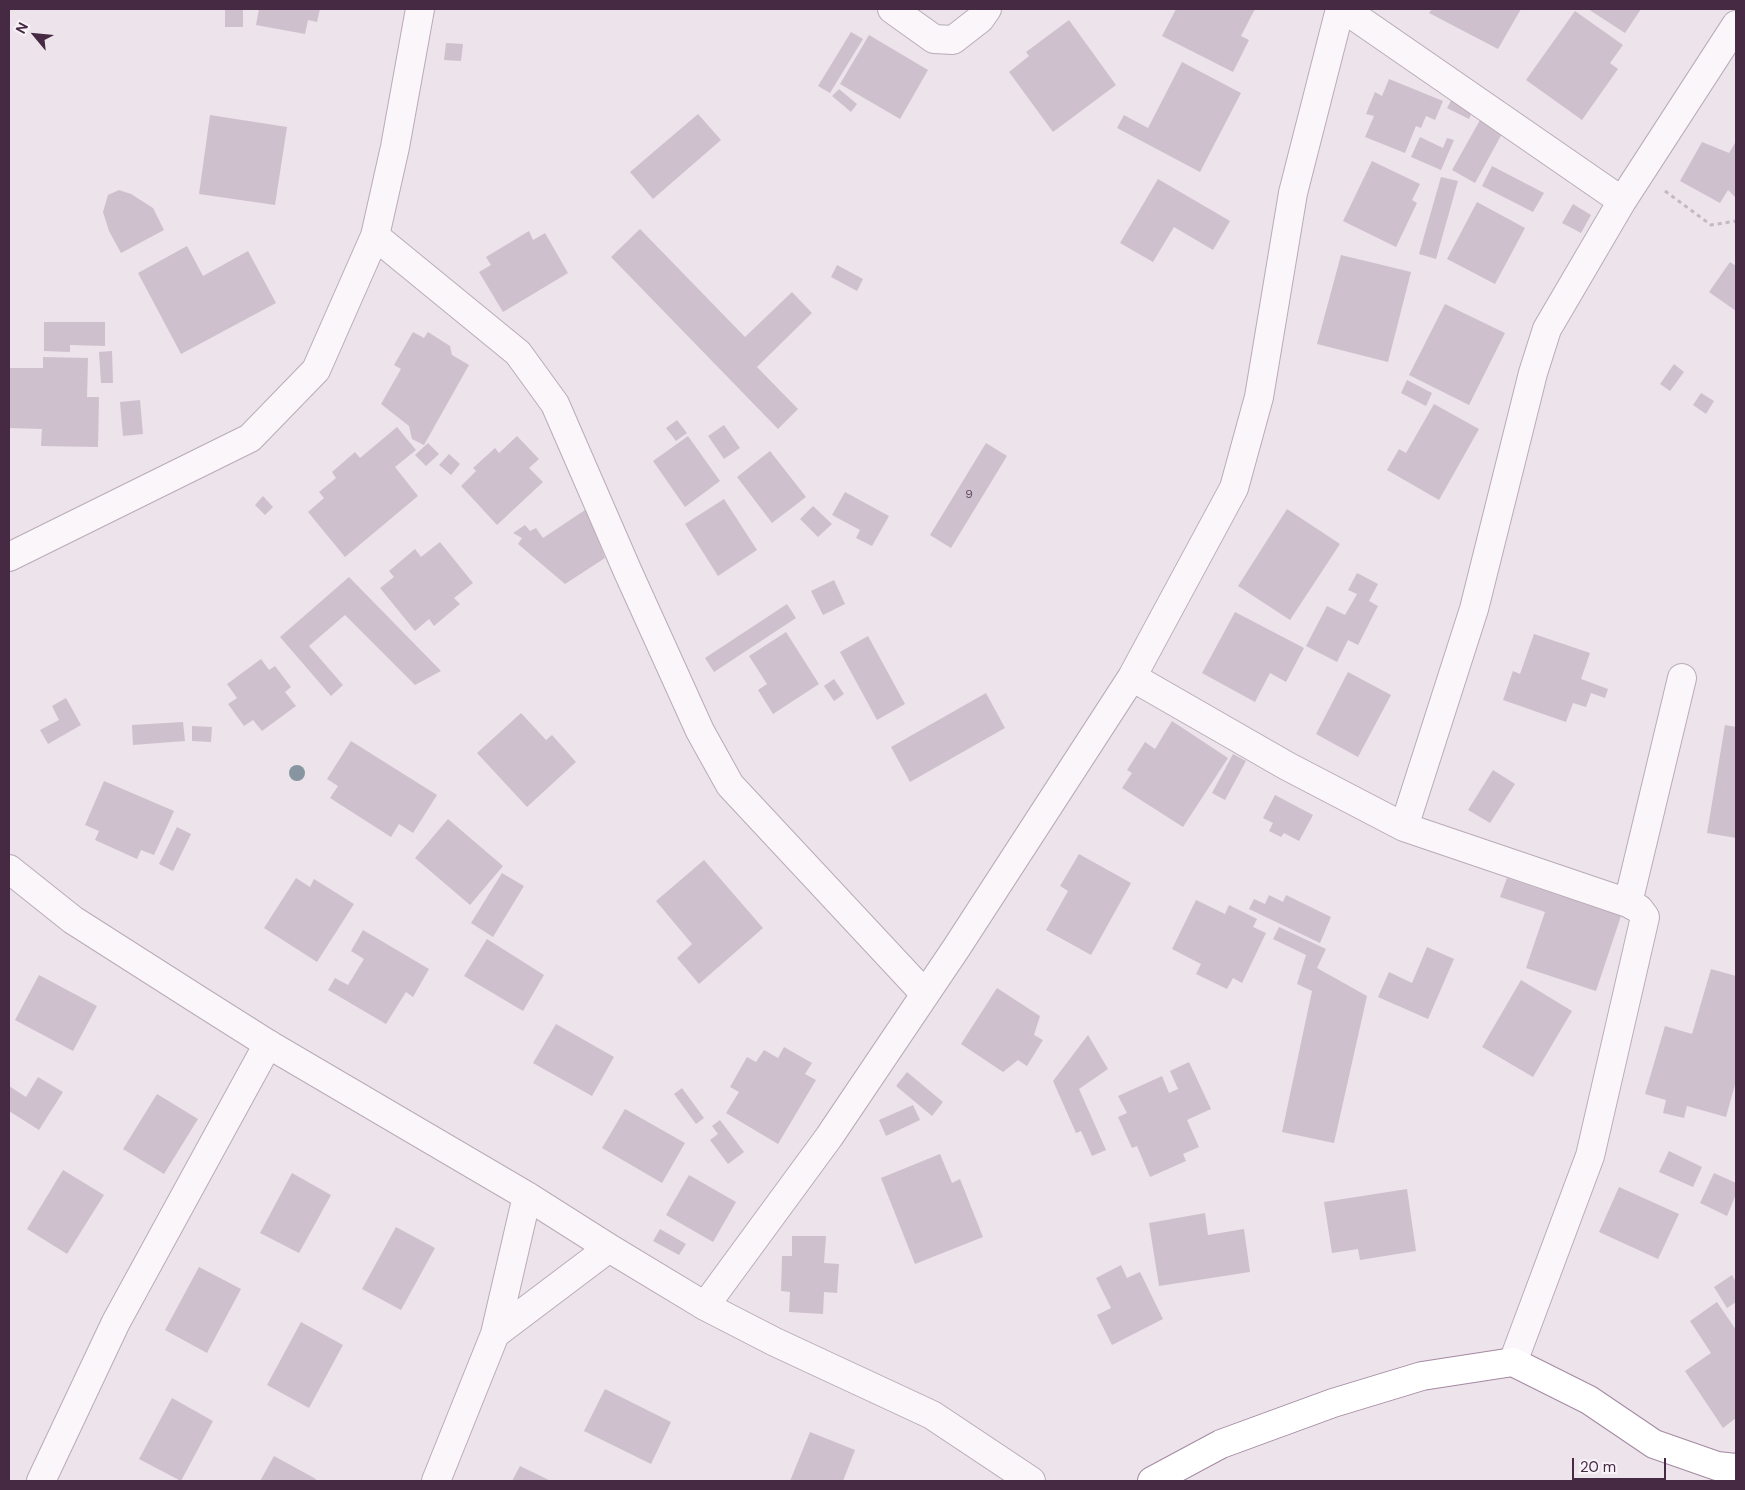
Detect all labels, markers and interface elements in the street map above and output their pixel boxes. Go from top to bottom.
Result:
north arrow [10,10,60,60]
text: N [11,19,32,37]
house number: 9 [965,488,973,502]
scale bar [1575,1448,1669,1480]
text: 20 m [1580,1457,1616,1477]

